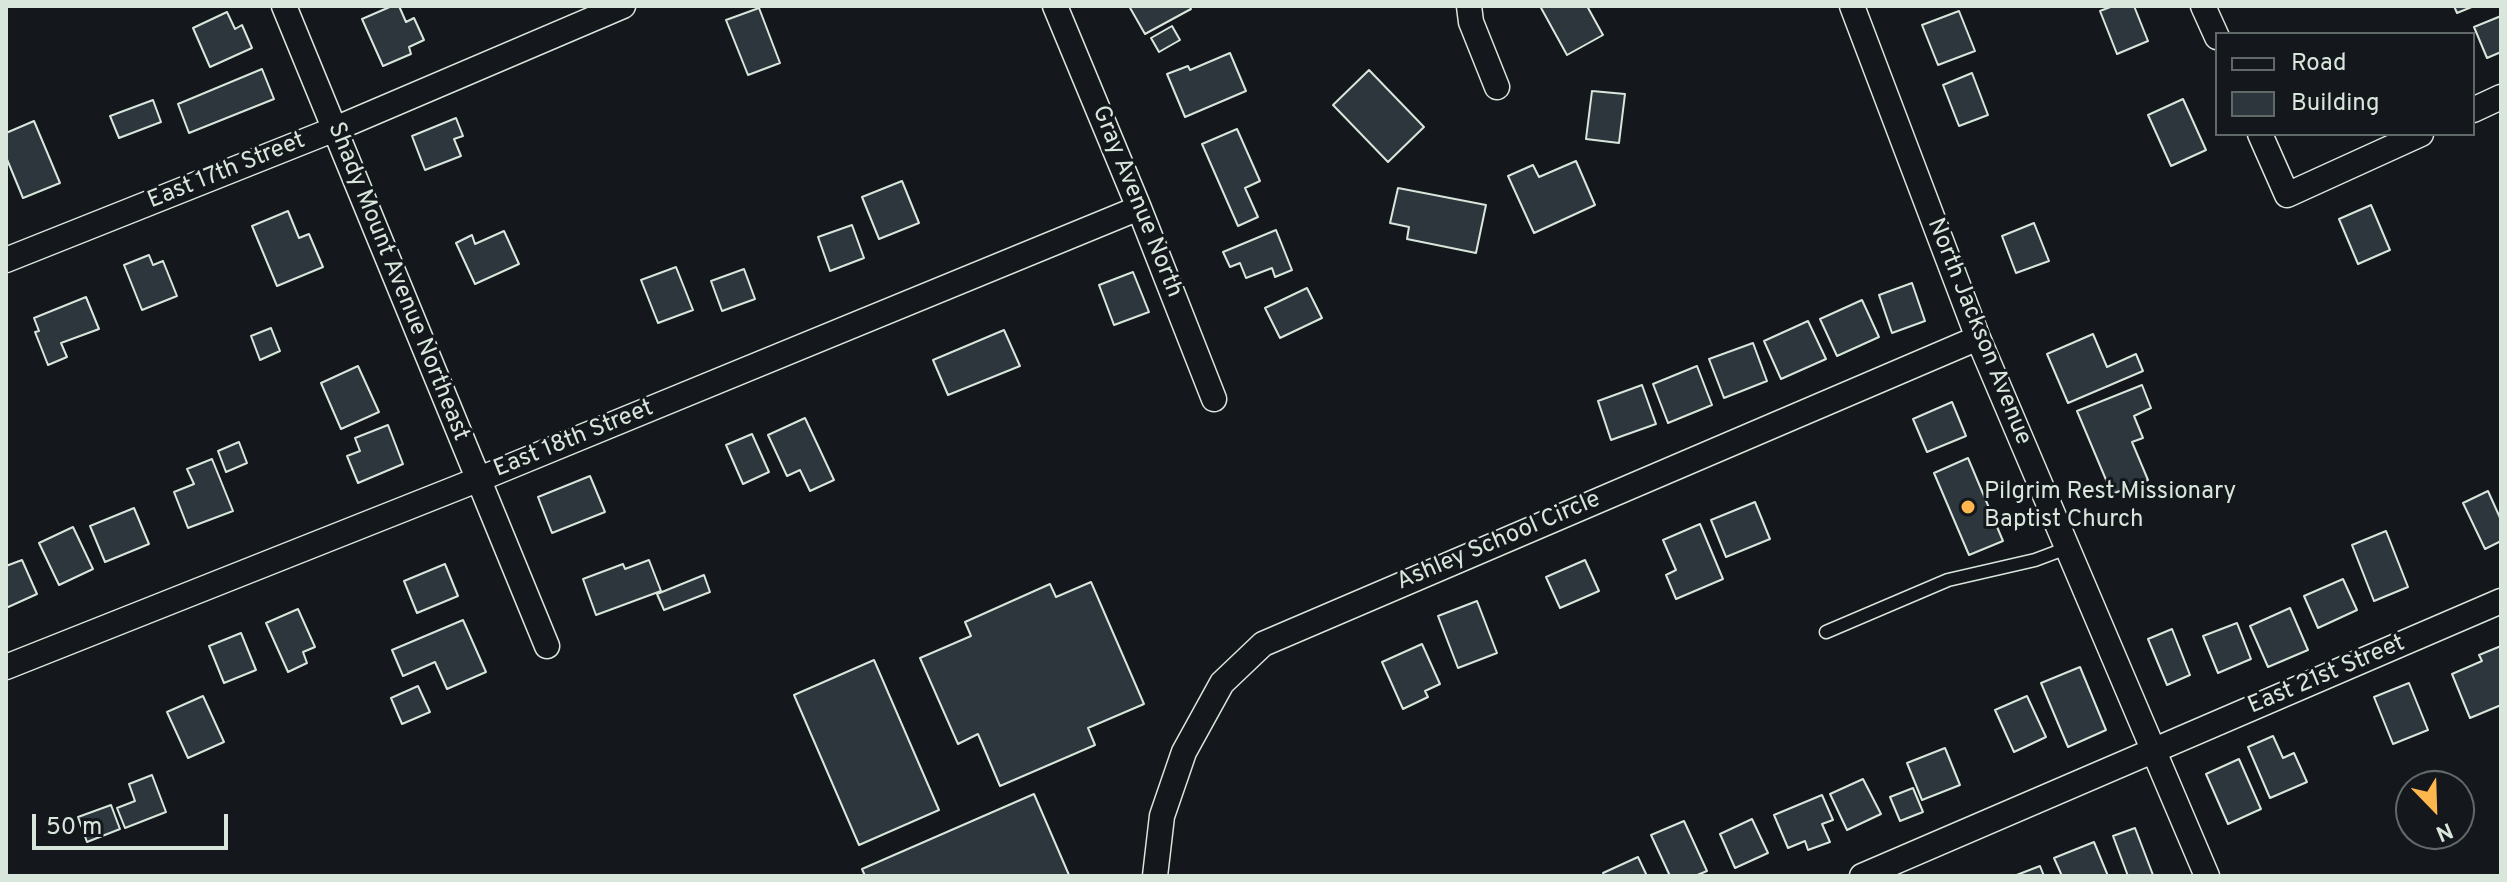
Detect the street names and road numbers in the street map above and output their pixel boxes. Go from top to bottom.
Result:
street label: Gray Avenue North [1084,102,1188,302]
street label: Shady Mount Avenue Northeast [320,119,474,445]
street label: East 17th Street [144,127,310,217]
street label: North Jackson Avenue [1919,215,2037,449]
street label: East 18th Street [490,395,658,485]
street label: Ashley School Circle [1393,486,1605,598]
street label: East 21st Street [2244,630,2410,722]

